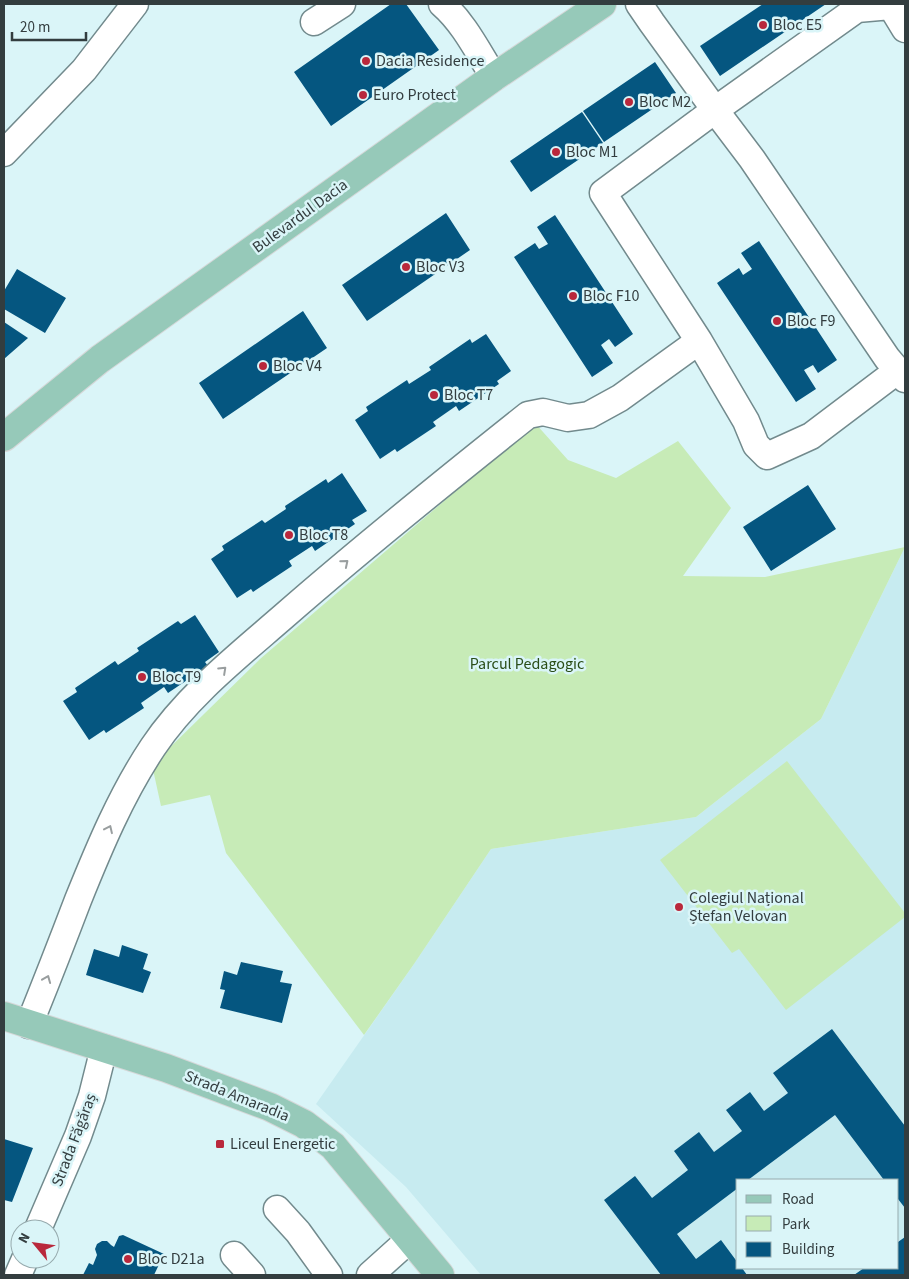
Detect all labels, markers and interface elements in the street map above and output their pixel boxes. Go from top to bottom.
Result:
scale bar [12,10,86,42]
place label: Bloc E5 [773,14,822,36]
text: 20 m [20,17,50,38]
marker: Bloc E5 [757,19,769,31]
place label: Dacia Residence [376,50,484,72]
marker: Dacia Residence [360,55,372,67]
place label: Euro Protect [373,84,457,106]
marker: Euro Protect [357,89,369,101]
place label: Bloc M2 [639,91,691,113]
marker: Bloc M2 [623,96,635,108]
place label: Bloc M1 [566,141,618,163]
marker: Bloc M1 [550,146,562,158]
street label: Bulevardul Dacia [248,174,352,258]
place label: Bloc V3 [416,256,465,278]
marker: Bloc V3 [400,261,412,273]
place label: Bloc F10 [583,285,640,307]
marker: Bloc F10 [567,290,579,302]
place label: Bloc F9 [787,310,836,332]
marker: Bloc F9 [771,315,783,327]
place label: Bloc V4 [273,355,322,377]
marker: Bloc V4 [257,360,269,372]
place label: Bloc T7 [444,384,493,406]
marker: Bloc T7 [428,389,440,401]
place label: Bloc T8 [299,524,348,546]
marker: Bloc T8 [283,529,295,541]
one-way arrow [340,560,349,569]
park label: Parcul Pedagogic [470,653,584,675]
place label: Bloc T9 [152,666,201,688]
one-way arrow [217,667,226,676]
marker: Bloc T9 [136,671,148,683]
one-way arrow [102,825,113,834]
place label: Colegiul Național Ștefan Velovan [689,887,804,927]
marker: Colegiul Național Ștefan Velovan [673,901,685,913]
one-way arrow [41,975,51,984]
street label: Strada Amaradia [181,1065,293,1127]
street label: Strada Făgăraș [46,1090,102,1190]
place label: Liceul Energetic [230,1133,335,1155]
marker: Liceul Energetic [214,1138,226,1150]
legend [736,1179,899,1269]
text: Road [782,1189,814,1210]
text: Park [782,1214,811,1235]
north arrow [10,1219,60,1269]
text: N [14,1229,36,1247]
text: Building [782,1239,835,1260]
place label: Bloc D21a [138,1248,204,1270]
marker: Bloc D21a [122,1253,134,1265]

